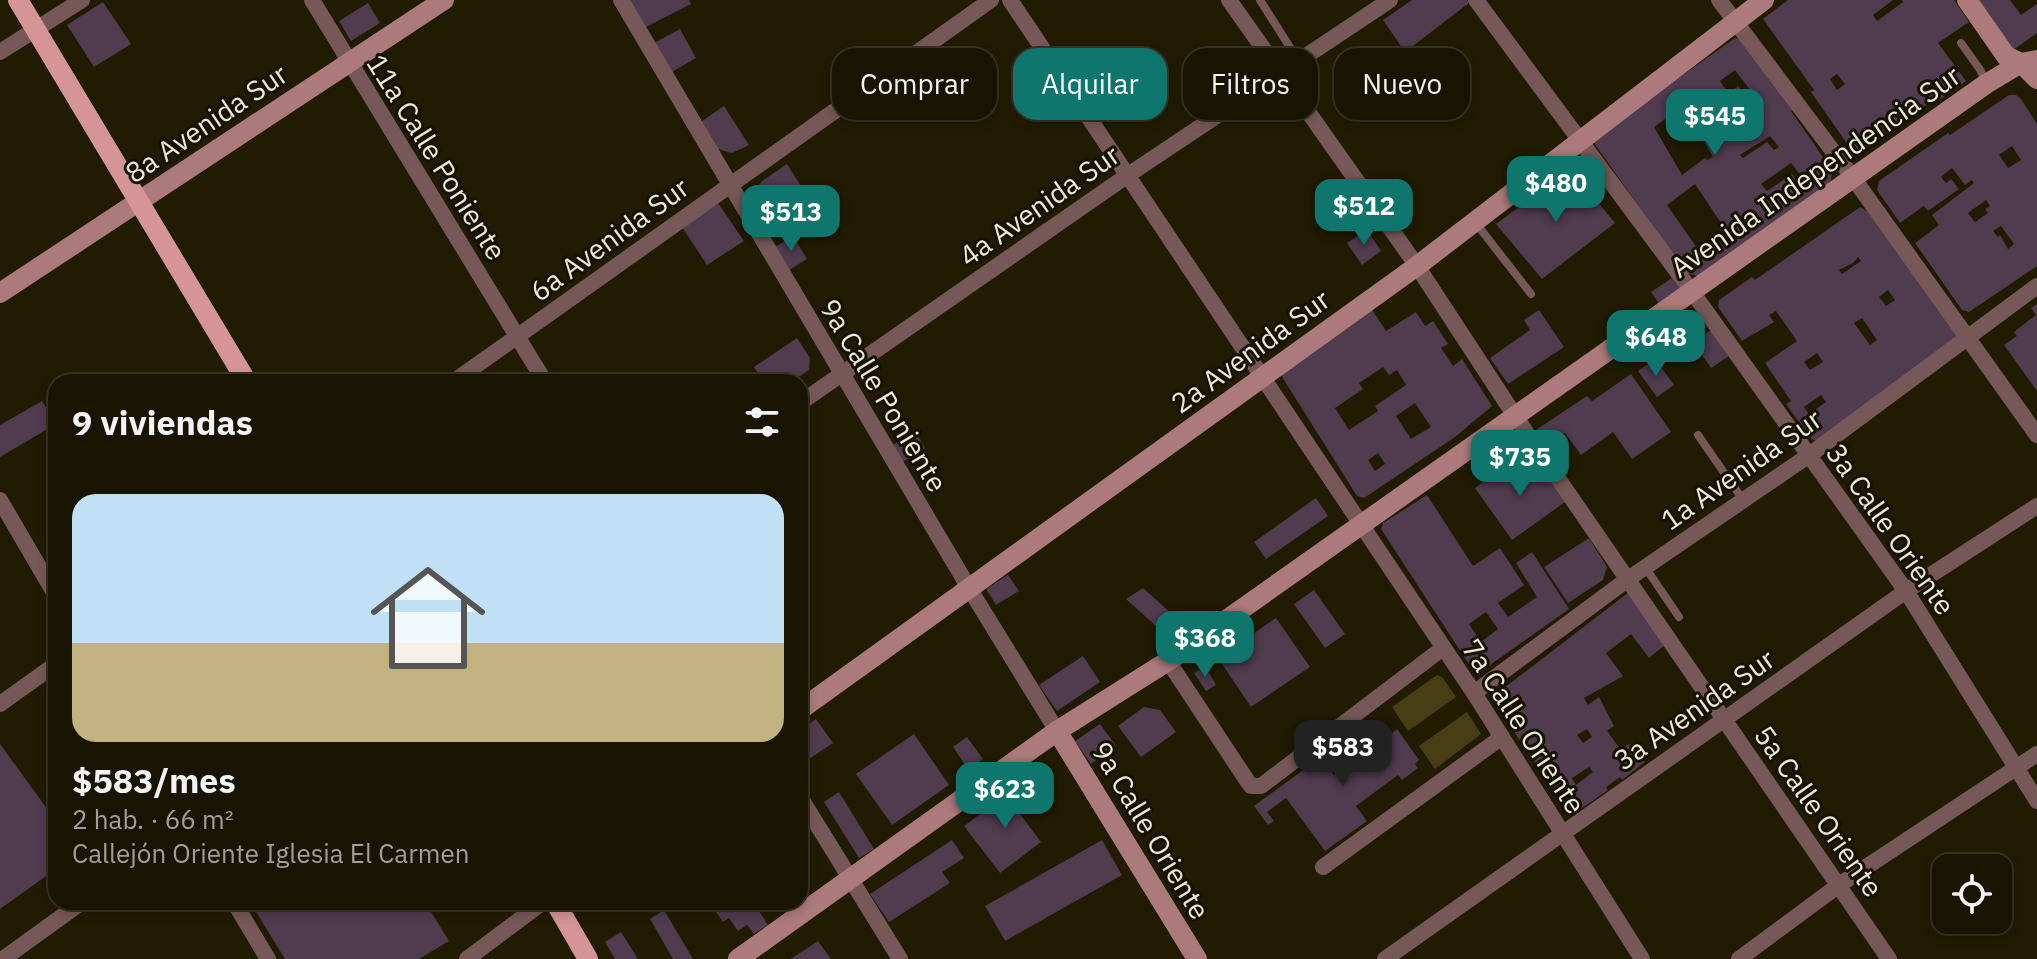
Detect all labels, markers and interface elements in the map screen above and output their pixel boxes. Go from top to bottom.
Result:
street label: 11a Calle Poniente [359,47,515,267]
chip: Comprar [832,48,997,120]
chip: Alquilar [1013,48,1167,120]
chip: Filtros [1183,48,1318,120]
chip: Nuevo [1334,48,1470,120]
street label: 8a Avenida Sur [118,55,294,191]
street label: Avenida Independencia Sur [1663,57,1967,285]
pin: $545 [1668,89,1762,157]
text: $545 [1684,98,1746,132]
street label: 4a Avenida Sur [951,136,1127,274]
pin: $480 [1509,156,1603,224]
text: $480 [1525,165,1587,199]
street label: 6a Avenida Sur [522,169,696,309]
pin: $512 [1317,179,1411,247]
pin: $513 [744,185,838,253]
text: $512 [1333,188,1395,222]
text: $513 [760,194,822,228]
street label: 2a Avenida Sur [1163,281,1337,421]
street label: 9a Calle Poniente [812,292,956,498]
pin: $648 [1609,310,1703,378]
text: $648 [1625,319,1687,353]
text: 9 viviendas [72,400,253,444]
icon: filters [740,400,784,444]
street label: 1a Avenida Sur [1653,400,1829,538]
pin: $735 [1473,430,1567,498]
street label: 3a Calle Oriente [1818,436,1964,622]
text: $735 [1489,439,1551,473]
icon: home [356,546,500,690]
pin: $368 [1158,611,1252,679]
text: $368 [1174,620,1236,654]
street label: 7a Calle Oriente [1454,632,1594,820]
street label: 3a Avenida Sur [1606,640,1782,778]
street label: 5a Calle Oriente [1746,718,1892,904]
pin: $583 [1296,720,1390,788]
text: $583 [1312,729,1374,763]
street label: 9a Calle Oriente [1083,734,1219,926]
text: $583/mes [72,758,236,802]
pin: $623 [958,762,1052,830]
text: $623 [974,771,1036,805]
text: 2 hab. · 66 m² [72,802,234,836]
text: Callejón Oriente Iglesia El Carmen [72,836,470,870]
map controls [1932,854,2012,934]
button: locate [1932,854,2012,934]

